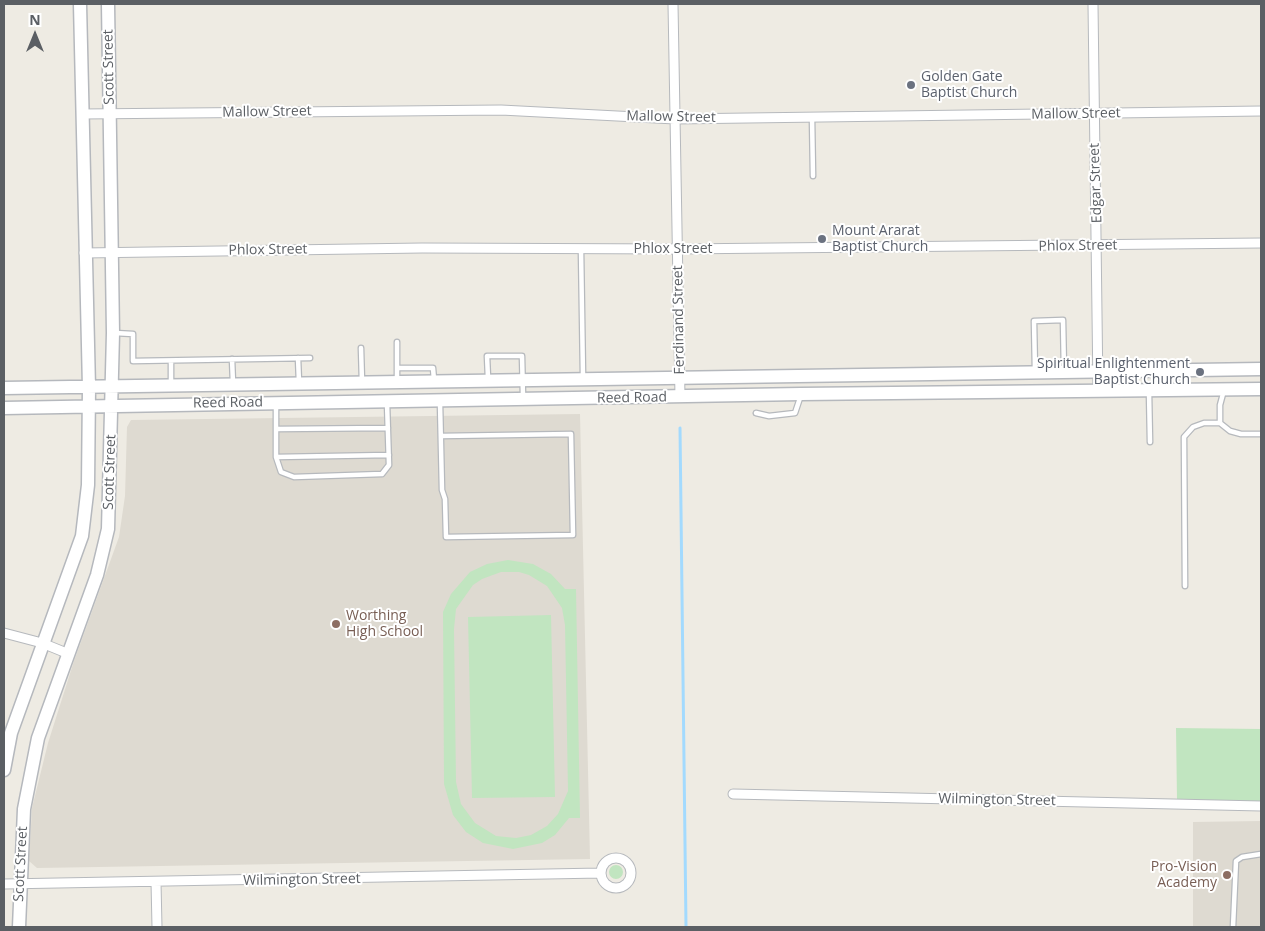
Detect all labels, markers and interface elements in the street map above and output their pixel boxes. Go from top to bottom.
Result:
north arrow [10,10,60,60]
text: N [29,10,41,29]
street label: Scott Street [100,29,118,105]
place label: Golden Gate Baptist Church [921,69,1017,102]
marker: Golden Gate Baptist Church [905,79,917,91]
street label: Mallow Street [222,103,312,121]
street label: Mallow Street [1031,105,1121,123]
street label: Mallow Street [626,108,716,126]
street label: Edgar Street [1086,143,1106,223]
place label: Mount Ararat Baptist Church [832,223,928,256]
marker: Mount Ararat Baptist Church [816,233,828,245]
street label: Phlox Street [1038,237,1118,255]
street label: Phlox Street [228,241,308,259]
street label: Phlox Street [633,241,713,257]
street label: Ferdinand Street [670,265,688,375]
place label: Spiritual Enlightenment Baptist Church [1037,356,1190,388]
marker: Spiritual Enlightenment Baptist Church [1194,366,1206,378]
street label: Reed Road [597,389,667,407]
street label: Reed Road [193,394,263,412]
street label: Scott Street [100,434,120,510]
place label: Worthing High School [346,608,423,640]
marker: Worthing High School [330,618,342,630]
street label: Wilmington Street [938,791,1056,809]
street label: Scott Street [11,826,31,902]
place label: Pro-Vision Academy [1151,859,1217,892]
marker: Pro-Vision Academy [1221,869,1233,881]
street label: Wilmington Street [243,871,361,889]

